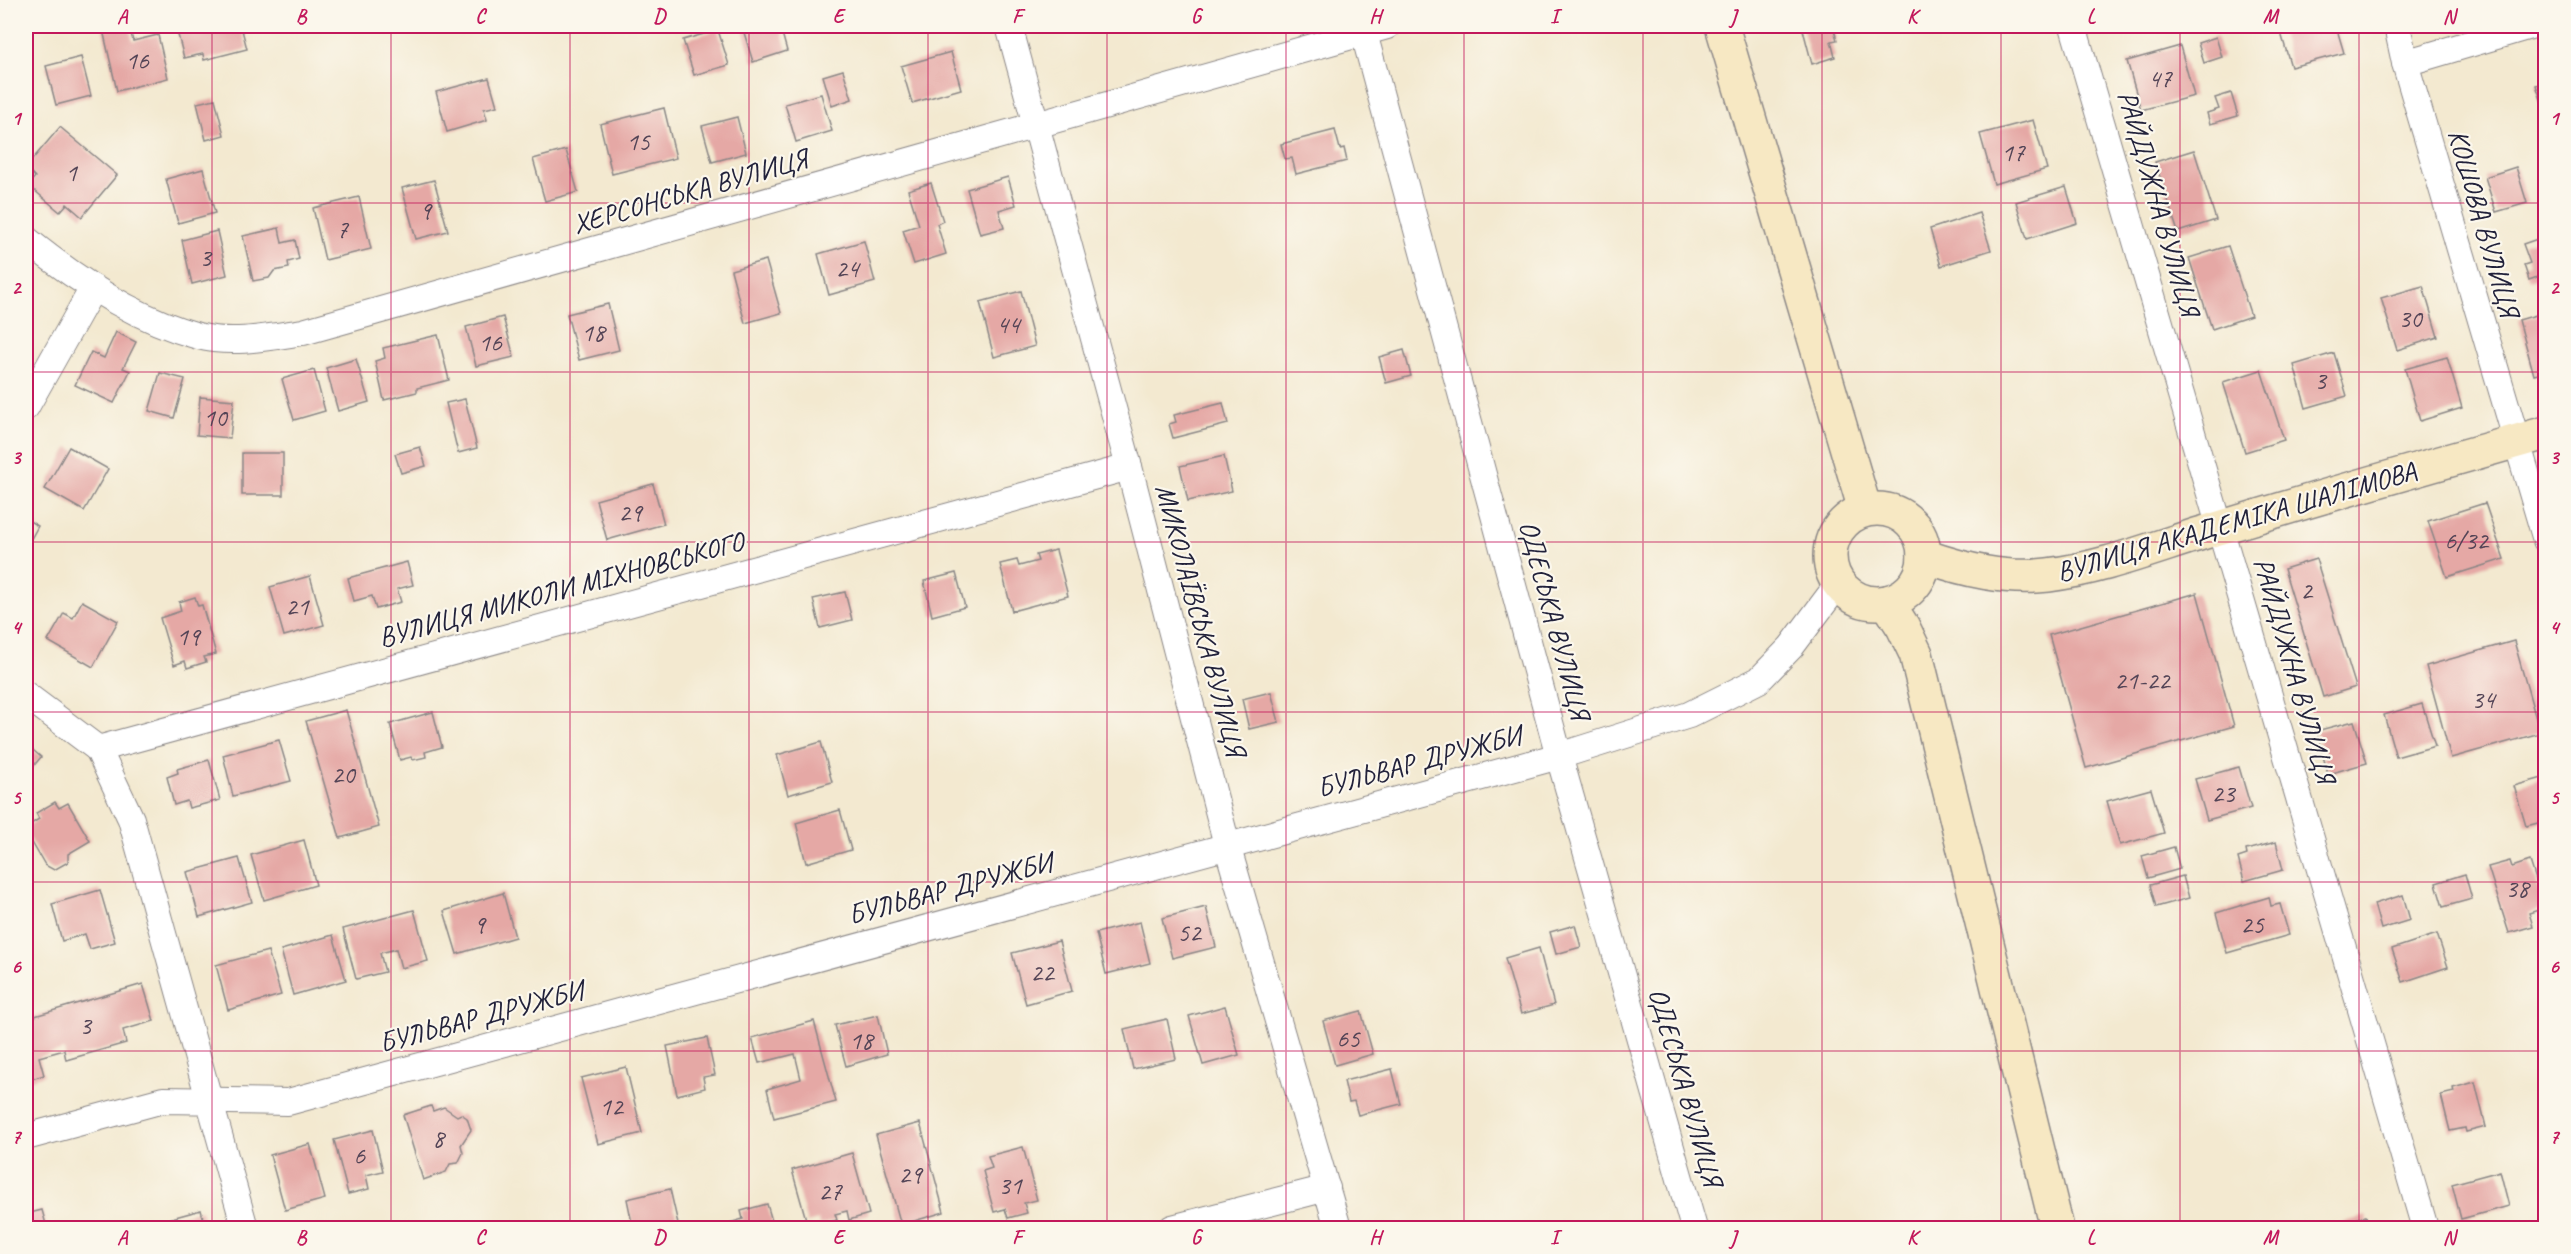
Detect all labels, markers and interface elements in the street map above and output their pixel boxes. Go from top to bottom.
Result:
text: A [117,4,129,29]
text: B [296,4,308,29]
text: C [475,4,487,29]
text: D [653,4,667,29]
text: E [833,4,847,29]
text: F [1012,4,1026,29]
text: G [1191,4,1204,29]
text: H [1369,4,1384,29]
text: I [1550,4,1563,29]
text: J [1728,4,1740,29]
text: K [1907,4,1921,29]
text: L [2087,4,2097,29]
text: M [2263,4,2280,29]
text: N [2443,4,2459,29]
house number: 16 [125,44,150,77]
house number: 47 [2148,62,2173,95]
street label: РАЙДУЖНА ВУЛИЦЯ [2110,86,2209,323]
text: 1 [12,106,23,131]
text: 1 [2550,106,2561,131]
house number: 15 [626,125,651,158]
street label: КОШОВА ВУЛИЦЯ [2441,125,2529,325]
house number: 17 [2001,136,2026,169]
street label: ХЕРСОНСЬКА ВУЛИЦЯ [569,140,815,241]
house number: 1 [65,156,78,189]
house number: 9 [419,194,433,227]
house number: 7 [336,213,349,246]
house number: 3 [199,241,213,274]
house number: 24 [835,252,861,285]
text: 2 [12,275,23,300]
text: 2 [2550,275,2561,300]
house number: 30 [2398,302,2424,335]
house number: 44 [996,308,1022,341]
house number: 18 [581,316,607,349]
house number: 16 [478,326,503,359]
house number: 3 [2314,364,2328,397]
house number: 10 [203,401,229,434]
text: 3 [12,445,23,470]
text: 3 [2550,445,2561,470]
street label: ВУЛИЦЯ АКАДЕМІКА ШАЛІМОВА [2052,453,2421,589]
street label: МИКОЛАЇВСЬКА ВУЛИЦЯ [1148,480,1255,764]
house number: 29 [618,496,644,529]
street label: ОДЕСЬКА ВУЛИЦЯ [1512,517,1599,727]
street label: ВУЛИЦЯ МИКОЛИ МІХНОВСЬКОГО [375,523,750,655]
house number: 6/32 [2444,524,2490,557]
street label: РАЙДУЖНА ВУЛИЦЯ [2246,553,2345,790]
house number: 2 [2300,574,2314,607]
house number: 21 [285,590,310,623]
text: 4 [12,615,24,640]
text: 4 [2550,615,2562,640]
house number: 19 [176,620,202,653]
house number: 21-22 [2114,664,2172,697]
house number: 34 [2471,683,2497,716]
street label: БУЛЬВАР ДРУЖБИ [1313,716,1529,805]
house number: 20 [331,758,357,791]
house number: 23 [2211,777,2237,810]
text: 5 [12,785,23,810]
text: 5 [2550,785,2561,810]
street label: БУЛЬВАР ДРУЖБИ [844,843,1060,932]
house number: 38 [2505,872,2531,905]
house number: 9 [473,908,487,941]
house number: 25 [2240,908,2265,941]
house number: 52 [1177,916,1203,949]
text: 6 [11,954,22,979]
text: 6 [2549,954,2560,979]
house number: 22 [1030,956,1056,989]
street label: БУЛЬВАР ДРУЖБИ [375,971,591,1060]
street label: ОДЕСЬКА ВУЛИЦЯ [1641,984,1732,1194]
house number: 3 [79,1009,93,1042]
house number: 65 [1336,1022,1361,1055]
house number: 18 [849,1024,875,1057]
house number: 12 [599,1090,625,1123]
house number: 8 [432,1122,446,1155]
text: 7 [12,1124,23,1149]
text: 7 [2550,1124,2561,1149]
house number: 6 [353,1139,366,1172]
house number: 29 [898,1158,924,1191]
house number: 31 [998,1169,1023,1202]
house number: 27 [818,1175,843,1208]
text: A [117,1225,129,1250]
text: B [296,1225,308,1250]
text: C [475,1225,487,1250]
text: D [653,1225,667,1250]
text: E [833,1225,847,1250]
text: F [1012,1225,1026,1250]
text: G [1191,1225,1204,1250]
text: H [1369,1225,1384,1250]
text: I [1550,1225,1563,1250]
text: J [1728,1225,1740,1250]
text: K [1907,1225,1921,1250]
text: L [2087,1225,2097,1250]
text: M [2263,1225,2280,1250]
text: N [2443,1225,2459,1250]

